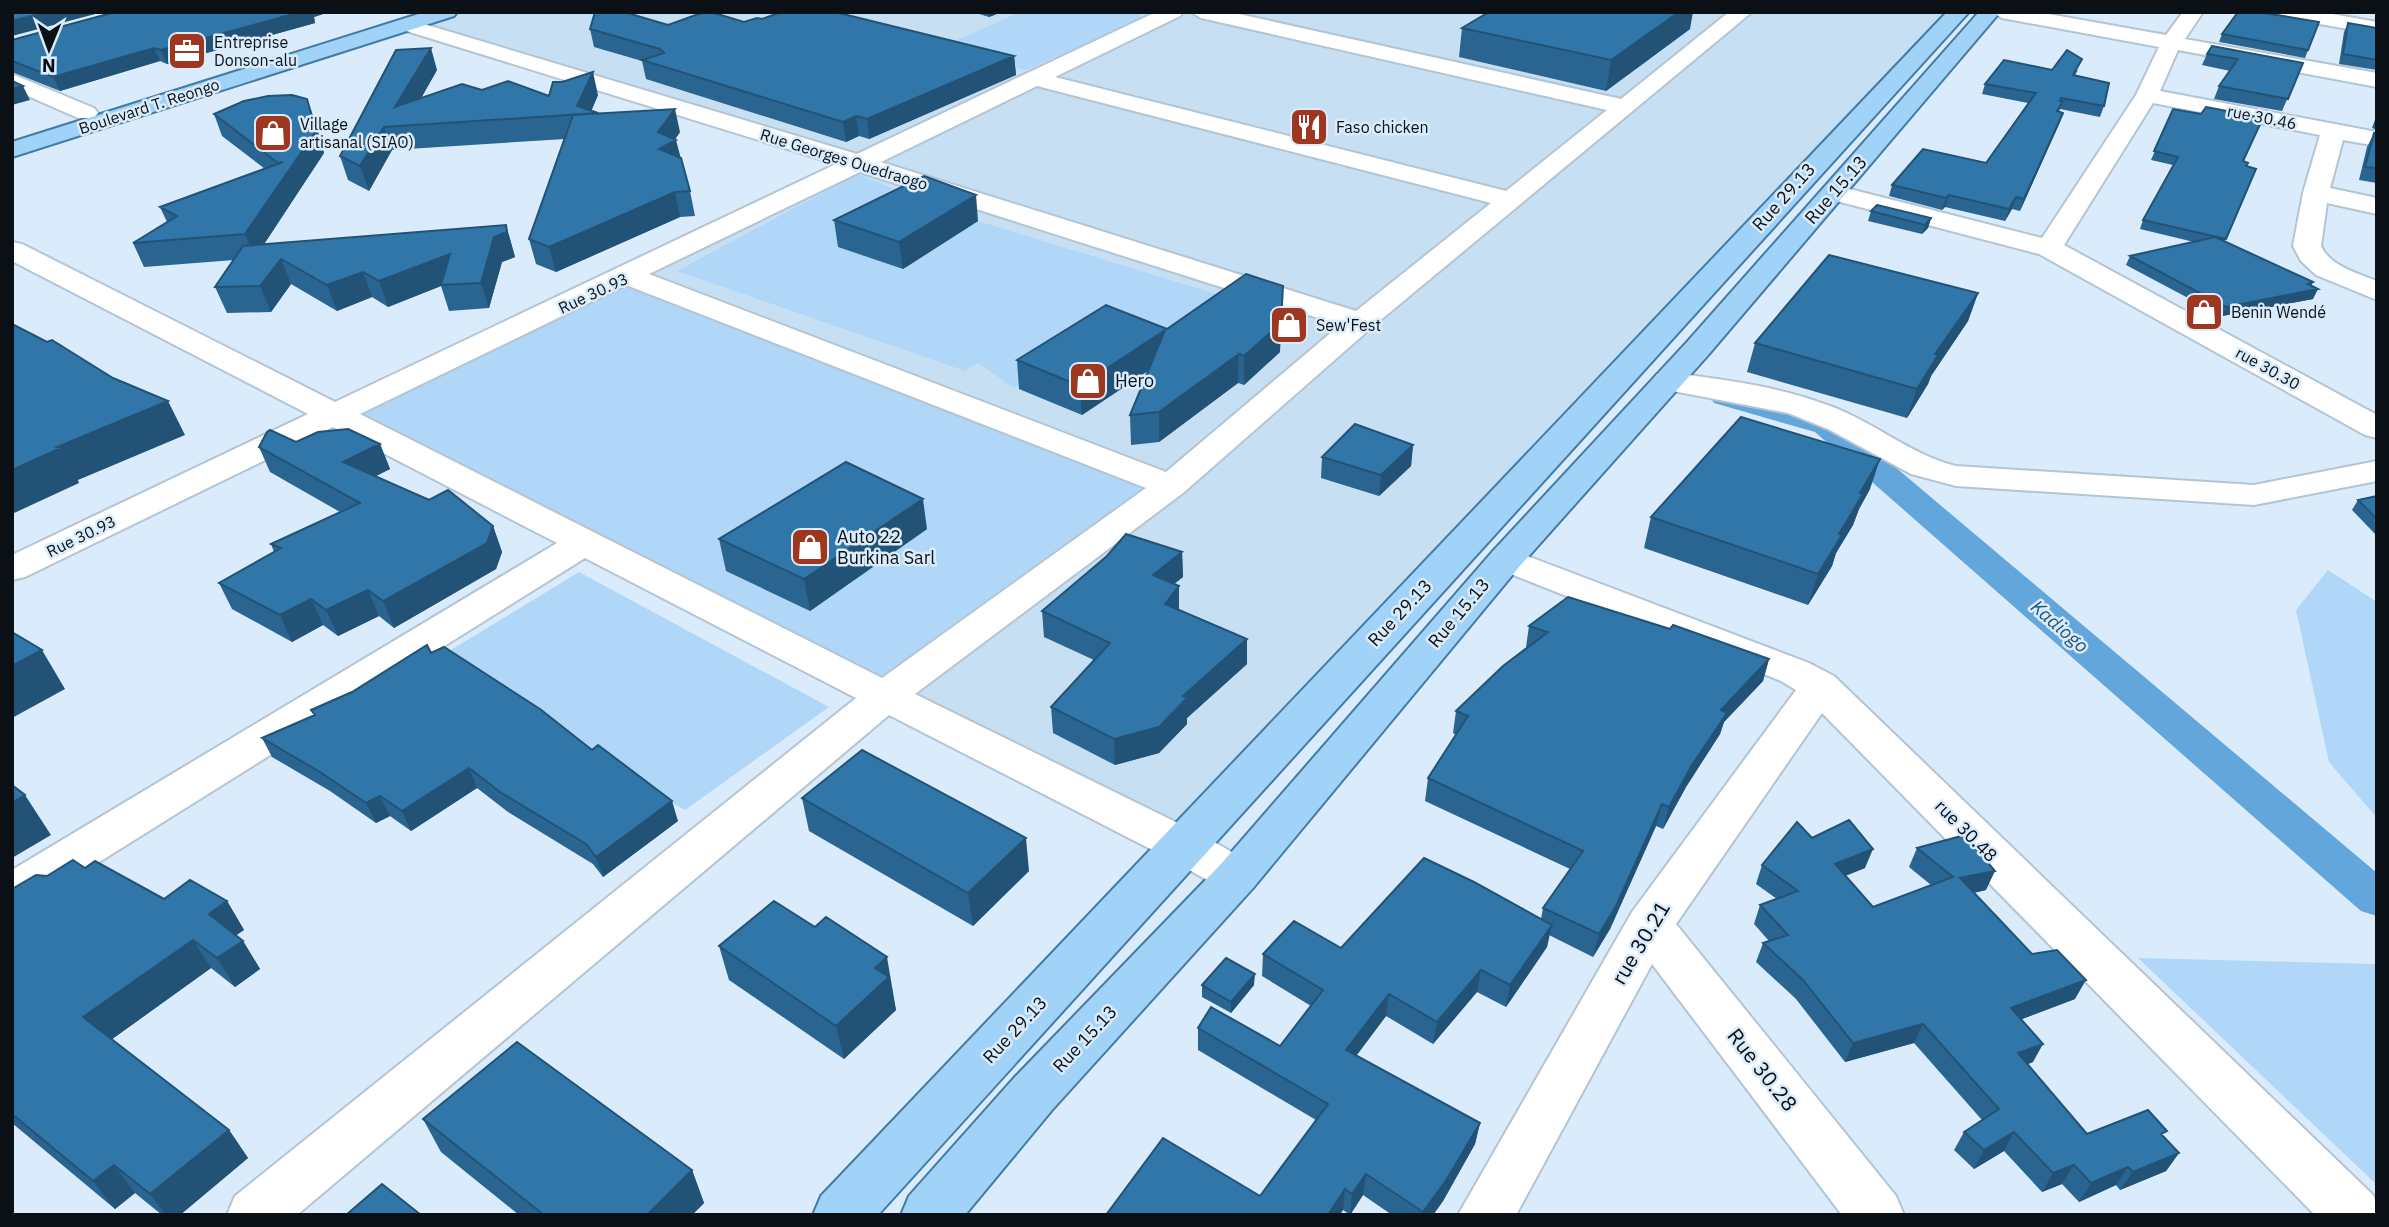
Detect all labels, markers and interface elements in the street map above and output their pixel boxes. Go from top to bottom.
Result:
north arrow [14,14,84,84]
office icon: Entreprise Donson-alu [166,30,208,72]
place label: Entreprise Donson-alu [214,32,297,70]
text: N [42,54,56,78]
street label: Boulevard T. Reongo [76,74,222,138]
street label: rue 30.46 [2226,100,2298,134]
restaurant icon: Faso chicken [1288,106,1330,148]
shop icon: Village artisanal (SIAO) [252,112,294,154]
place label: Village artisanal (SIAO) [300,114,414,152]
place label: Faso chicken [1336,117,1429,137]
street label: Rue Georges Ouedraogo [758,124,930,194]
street label: Rue 15.13 [1799,150,1872,229]
street label: Rue 29.13 [1747,158,1820,236]
street label: Rue 30.93 [555,268,631,318]
shop icon: Benin Wendé [2183,291,2225,333]
place label: Benin Wendé [2231,302,2326,322]
shop icon: Sew'Fest [1268,304,1310,346]
place label: Sew'Fest [1316,315,1381,335]
street label: rue 30.30 [2232,342,2304,394]
shop icon: Hero [1067,360,1109,402]
place label: Hero [1115,369,1154,392]
street label: Rue 30.93 [43,511,119,561]
place label: Auto 22 Burkina Sarl [837,525,935,569]
shop icon: Auto 22 Burkina Sarl [789,526,831,568]
street label: Rue 15.13 [1423,573,1494,652]
street label: Rue 29.13 [1363,574,1437,651]
water label: Kadiogo [2026,594,2094,658]
street label: rue 30.48 [1930,795,2002,867]
street label: rue 30.21 [1604,896,1676,989]
street label: Rue 29.13 [978,991,1052,1068]
street label: Rue 15.13 [1048,1000,1122,1077]
street label: Rue 30.28 [1722,1022,1804,1117]

